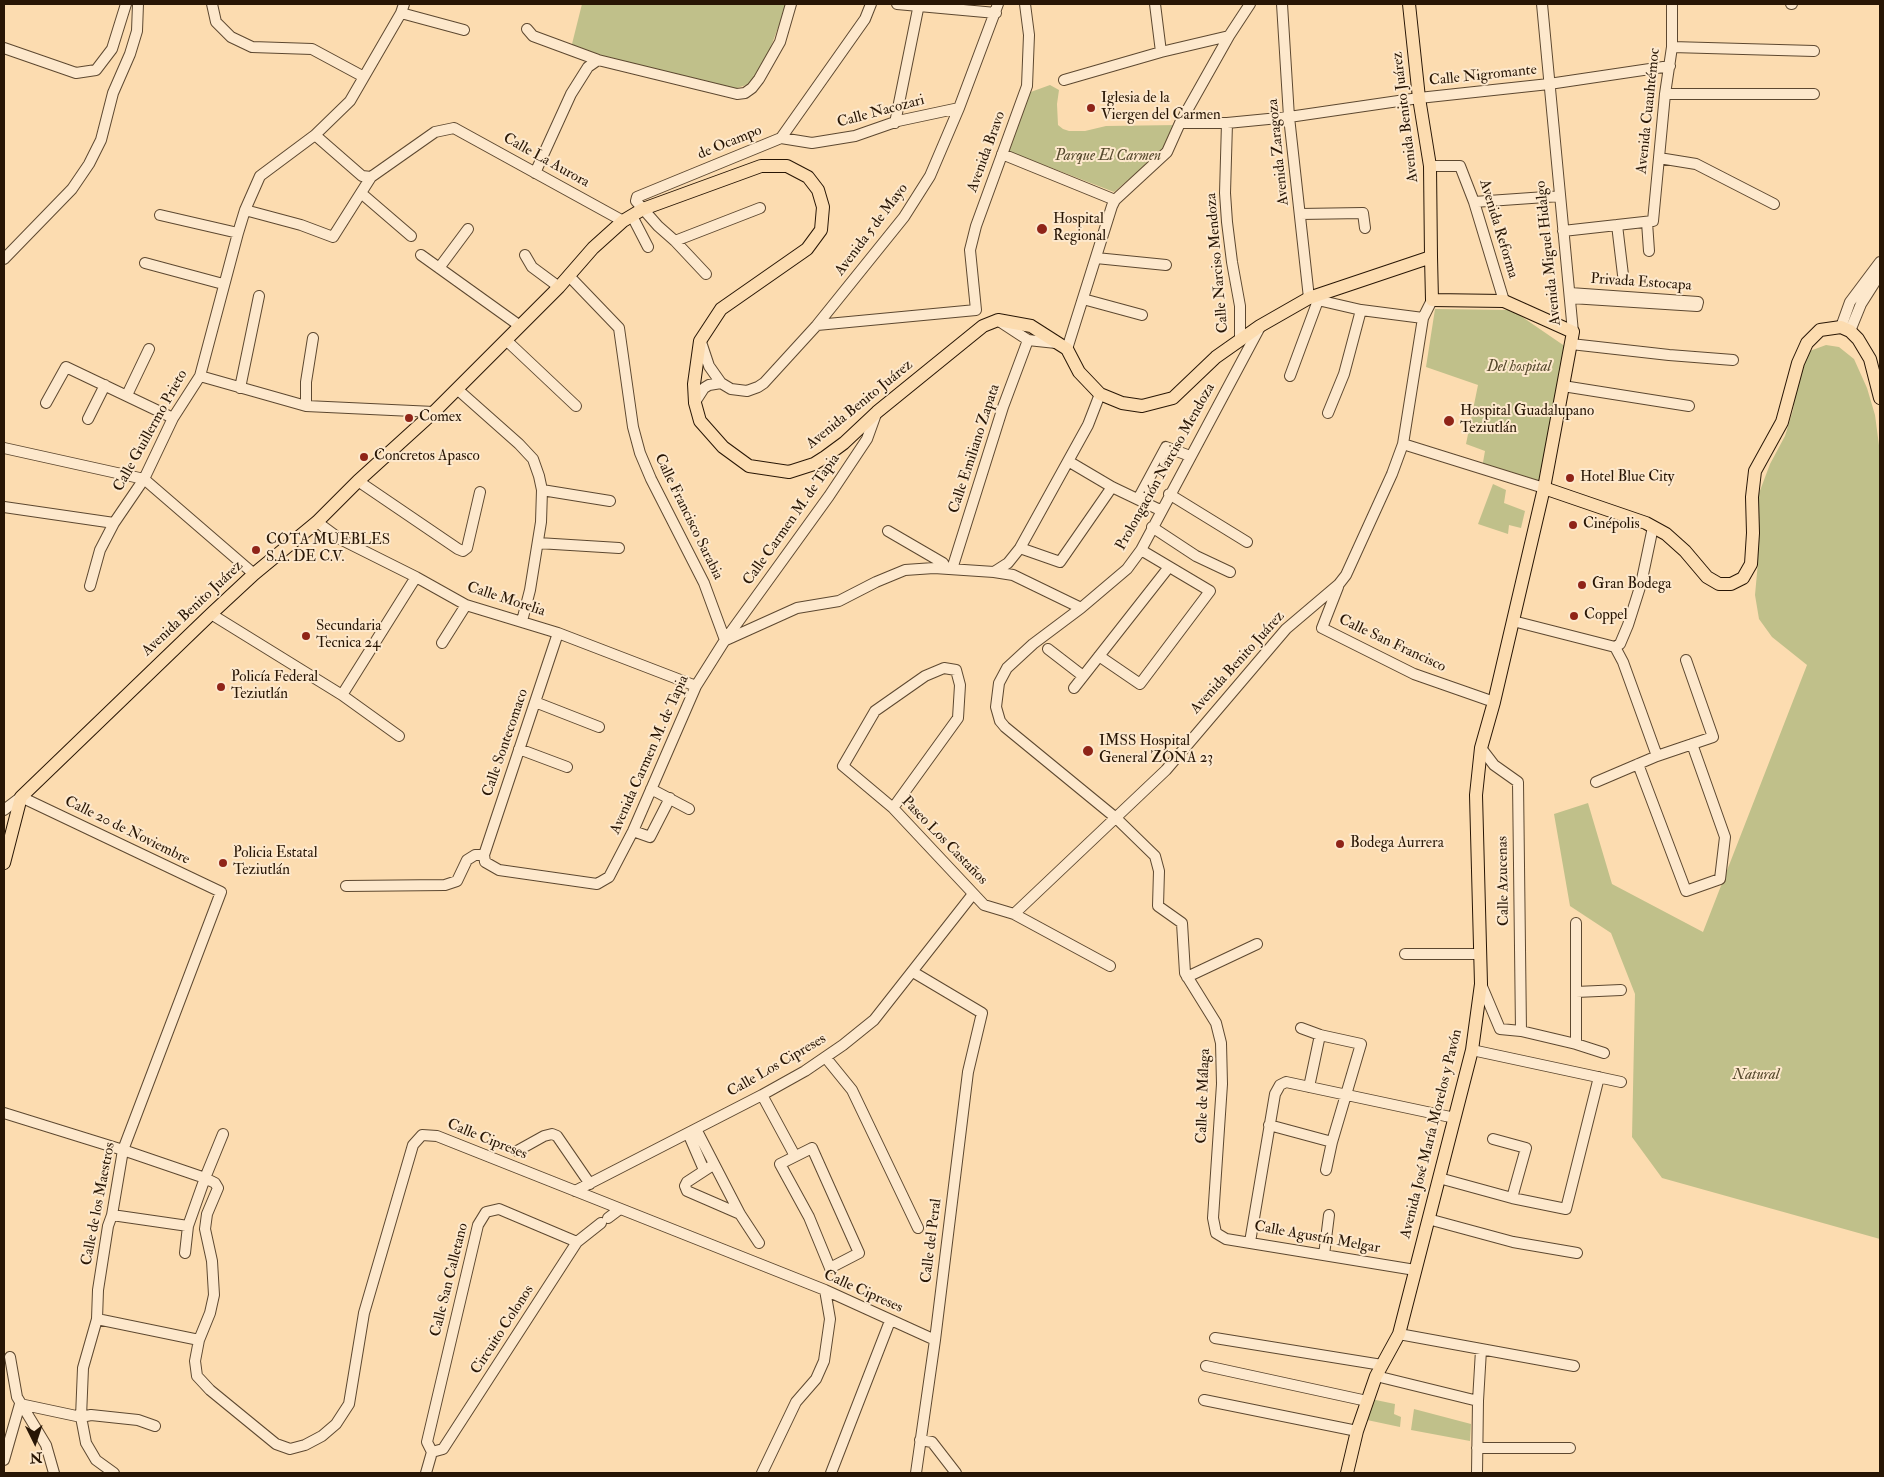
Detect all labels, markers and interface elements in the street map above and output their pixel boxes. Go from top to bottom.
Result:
street label: Avenida Cuauhtémoc [1633,47,1665,175]
street label: Avenida Benito Juárez [1389,50,1423,184]
street label: Calle Nigromante [1428,61,1538,91]
place label: Iglesia de la Viergen del Carmen [1101,90,1221,125]
street label: Calle Nacozari [835,92,927,132]
street label: Avenida Zaragoza [1264,98,1294,206]
marker: Iglesia de la Viergen del Carmen [1085,102,1097,114]
street label: Avenida Bravo [964,109,1010,195]
street label: de Ocampo [695,122,765,164]
street label: Calle La Aurora [500,130,592,192]
park label: Parque El Carmen [1055,148,1161,166]
street label: Avenida Reforma [1474,177,1522,281]
street label: Avenida 5 de Mayo [831,180,913,280]
street label: Avenida Miguel Hidalgo [1532,180,1566,326]
street label: Calle Narciso Mendoza [1203,192,1233,334]
place label: Hospital Regional [1053,211,1106,246]
marker: Hospital Regional [1035,222,1049,236]
street label: Privada Estocapa [1590,270,1692,296]
street label: Avenida Benito Juárez [803,357,917,453]
park label: Del hospital [1487,359,1551,377]
street label: Calle Guillermo Prieto [110,367,192,495]
street label: Prolongación Narciso Mendoza [1112,380,1220,554]
street label: Calle Emiliano Zapata [946,382,1004,516]
place label: Hospital Guadalupano Teziutlán [1460,403,1594,438]
place label: Comex [419,409,462,427]
marker: Comex [403,412,415,424]
marker: Hospital Guadalupano Teziutlán [1442,414,1456,428]
place label: Concretos Apasco [374,448,480,466]
marker: Concretos Apasco [358,451,370,463]
street label: Calle Francisco Sarabia [650,451,726,583]
street label: Calle Carmen M. de Tapia [740,451,844,589]
place label: Hotel Blue City [1580,469,1674,487]
marker: Hotel Blue City [1564,472,1576,484]
place label: Cinépolis [1583,516,1640,534]
marker: Cinépolis [1567,519,1579,531]
place label: COTA MUEBLES S.A. DE C.V. [266,532,390,567]
marker: COTA MUEBLES S.A. DE C.V. [250,544,262,556]
street label: Avenida Benito Juárez [139,557,247,661]
place label: Gran Bodega [1592,576,1672,594]
street label: Calle Morelia [465,579,547,621]
marker: Gran Bodega [1576,579,1588,591]
place label: Coppel [1584,607,1627,625]
street label: Avenida Benito Juárez [1187,608,1289,718]
marker: Coppel [1568,610,1580,622]
street label: Calle San Francisco [1335,611,1449,677]
place label: Secundaria Tecnica 24 [316,618,381,653]
marker: Secundaria Tecnica 24 [300,630,312,642]
place label: Policía Federal Teziutlán [231,669,318,704]
street label: Avenida Carmen M. de Tapia [607,673,693,837]
marker: Policía Federal Teziutlán [215,681,227,693]
street label: Calle Sontecomaco [479,687,533,799]
place label: IMSS Hospital General ZONA 23 [1099,733,1213,768]
marker: IMSS Hospital General ZONA 23 [1081,744,1095,758]
street label: Calle 20 de Noviembre [62,793,192,869]
street label: Paseo Los Castaños [897,793,991,889]
place label: Bodega Aurrera [1350,835,1444,853]
street label: Calle Azucenas [1494,836,1514,926]
marker: Bodega Aurrera [1334,838,1346,850]
place label: Policia Estatal Teziutlán [233,845,317,880]
marker: Policia Estatal Teziutlán [217,857,229,869]
street label: Avenida José María Morelos y Pavón [1397,1027,1467,1241]
street label: Calle Los Cipreses [724,1030,830,1102]
street label: Calle de Málaga [1193,1048,1215,1144]
park label: Natural [1733,1067,1779,1085]
street label: Calle Cipreses [444,1116,530,1164]
street label: Calle de los Maestros [78,1141,120,1267]
street label: Calle del Peral [918,1198,946,1284]
street label: Calle Agustín Melgar [1253,1218,1381,1258]
street label: Calle San Calletano [427,1221,473,1339]
street label: Calle Cipreses [821,1267,905,1317]
street label: Circuito Colonos [468,1282,538,1378]
north arrow [10,1417,60,1467]
text: N [29,1449,43,1466]

